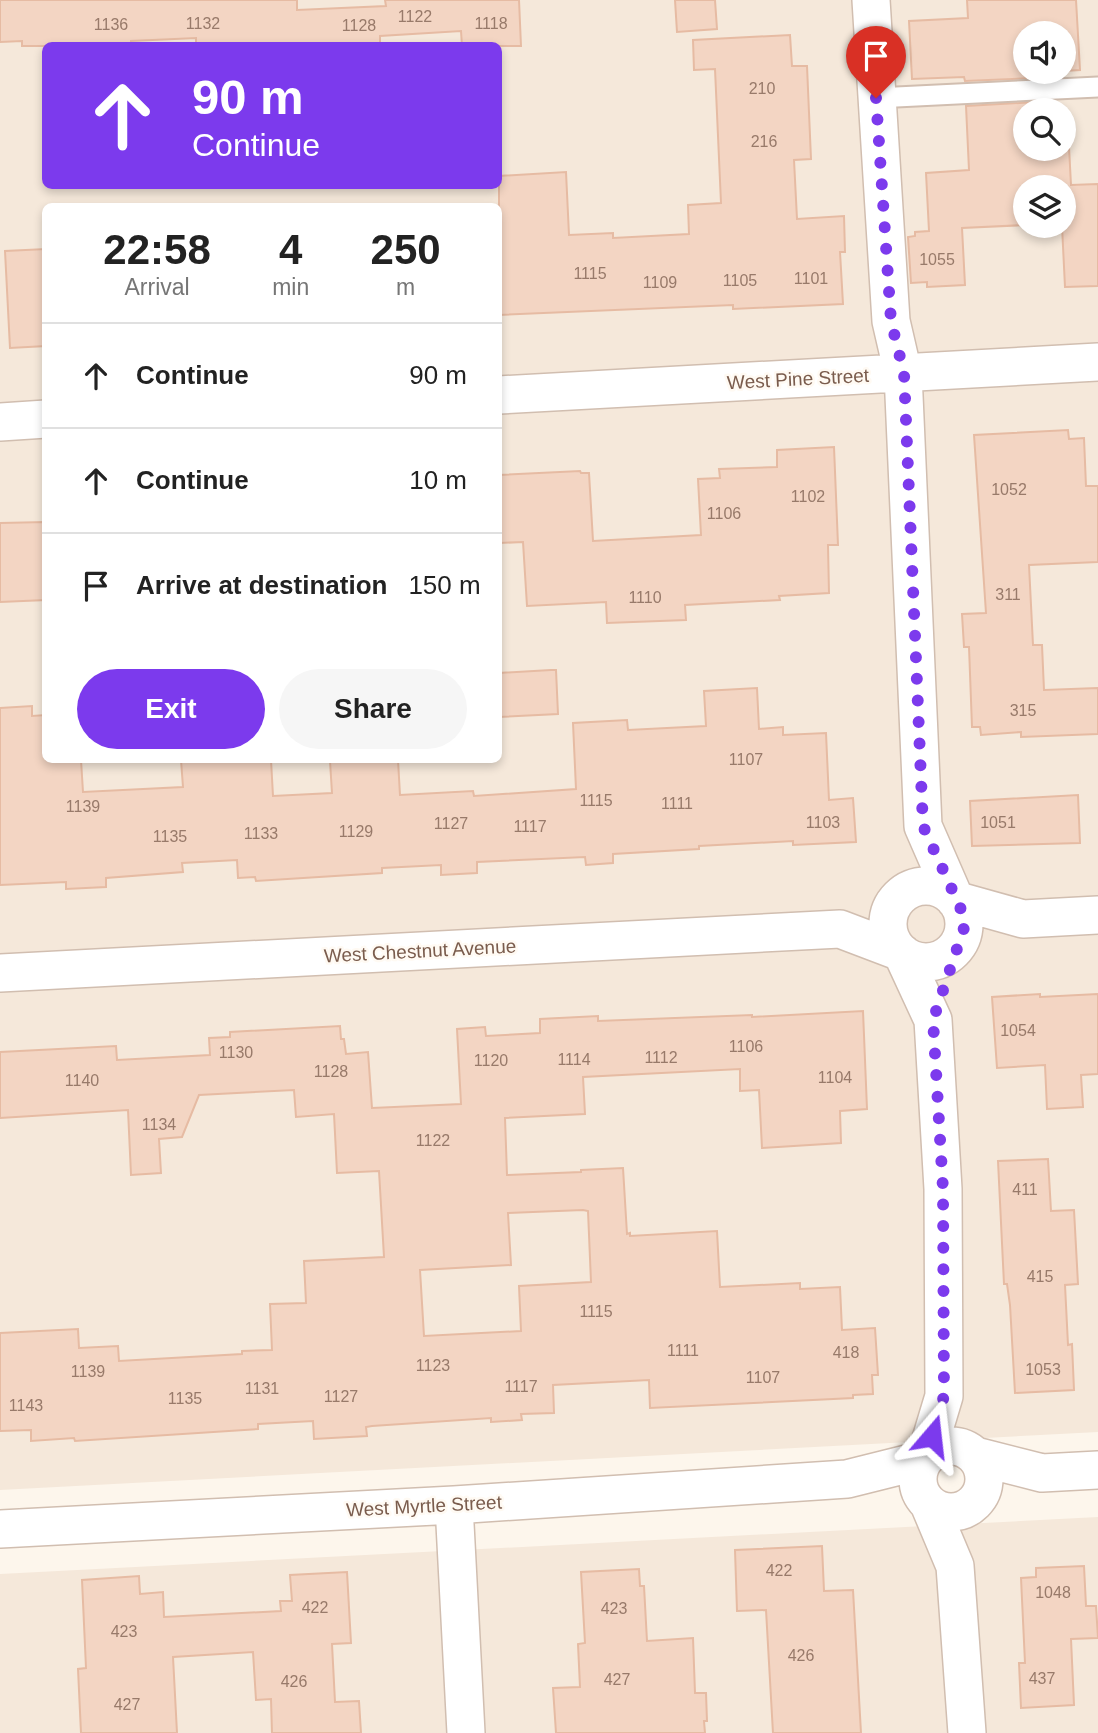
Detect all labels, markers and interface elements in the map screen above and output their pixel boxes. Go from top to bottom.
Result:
house number: 1122 [398,8,432,25]
house number: 1132 [186,15,220,32]
house number: 1118 [474,15,508,32]
house number: 1136 [94,16,128,33]
house number: 1128 [342,17,376,34]
map controls [1013,21,1076,238]
button: sound [1013,21,1076,84]
pin [846,26,906,98]
icon: arrive [857,37,895,75]
icon: ahead [77,70,168,161]
text: 90 m [192,70,304,124]
house number: 210 [749,80,775,97]
button: search [1013,98,1076,161]
text: Continue [192,127,320,163]
house number: 216 [751,133,777,150]
button: layers [1013,175,1076,238]
text: 22:58 [103,226,211,273]
text: 4 [279,226,302,273]
text: 250 [371,226,441,273]
house number: 1055 [919,251,955,268]
house number: 1115 [573,265,607,282]
house number: 1101 [794,270,828,287]
house number: 1105 [723,272,757,289]
text: Arrival [124,274,190,300]
text: min [272,274,309,300]
text: m [396,274,415,300]
house number: 1109 [643,274,677,291]
icon: ahead [77,357,115,395]
text: Continue [136,360,249,390]
text: 90 m [409,360,467,390]
street label: West Pine Street [726,365,870,393]
icon: ahead [77,462,115,500]
text: Continue [136,465,249,495]
text: 10 m [409,465,467,495]
house number: 1052 [991,481,1027,498]
house number: 1102 [791,488,825,505]
house number: 1106 [707,505,741,522]
icon: arrive [77,567,115,605]
text: Arrive at destination [136,570,387,600]
text: 150 m [408,570,481,600]
house number: 311 [995,586,1021,603]
house number: 1110 [628,589,662,606]
button: Exit [77,669,265,749]
button: Share [279,669,467,749]
house number: 315 [1010,702,1036,719]
house number: 1107 [729,751,763,768]
house number: 1115 [579,792,613,809]
house number: 1111 [661,795,693,812]
house number: 1139 [66,798,100,815]
house number: 1103 [806,814,840,831]
house number: 1051 [980,814,1016,831]
house number: 1127 [434,815,468,832]
house number: 1117 [513,818,547,835]
house number: 1129 [339,823,373,840]
house number: 1133 [244,825,278,842]
house number: 1135 [153,828,187,845]
street label: West Chestnut Avenue [323,935,517,967]
house number: 1054 [1000,1022,1036,1039]
house number: 1106 [729,1038,763,1055]
house number: 1130 [219,1044,253,1061]
house number: 1112 [644,1049,678,1066]
house number: 1114 [557,1051,591,1068]
house number: 1120 [474,1052,508,1069]
house number: 1128 [314,1063,348,1080]
house number: 1104 [818,1069,852,1086]
house number: 1140 [65,1072,99,1089]
house number: 1134 [142,1116,176,1133]
house number: 1122 [416,1132,450,1149]
house number: 411 [1012,1181,1038,1198]
house number: 415 [1027,1268,1053,1285]
house number: 1115 [579,1303,613,1320]
house number: 1111 [667,1342,699,1359]
house number: 418 [833,1344,859,1361]
house number: 1123 [416,1357,450,1374]
house number: 1053 [1025,1361,1061,1378]
house number: 1139 [71,1363,105,1380]
house number: 1107 [746,1369,780,1386]
house number: 1117 [504,1378,538,1395]
house number: 1131 [245,1380,279,1397]
house number: 1127 [324,1388,358,1405]
house number: 1135 [168,1390,202,1407]
house number: 1143 [9,1397,43,1414]
position arrow [895,1399,969,1473]
street label: West Myrtle Street [346,1491,503,1521]
house number: 422 [766,1562,792,1579]
house number: 1048 [1035,1584,1071,1601]
house number: 422 [302,1599,328,1616]
house number: 423 [601,1600,627,1617]
house number: 423 [111,1623,137,1640]
house number: 426 [788,1647,814,1664]
house number: 437 [1029,1670,1055,1687]
house number: 427 [604,1671,630,1688]
house number: 426 [281,1673,307,1690]
house number: 427 [114,1696,140,1713]

